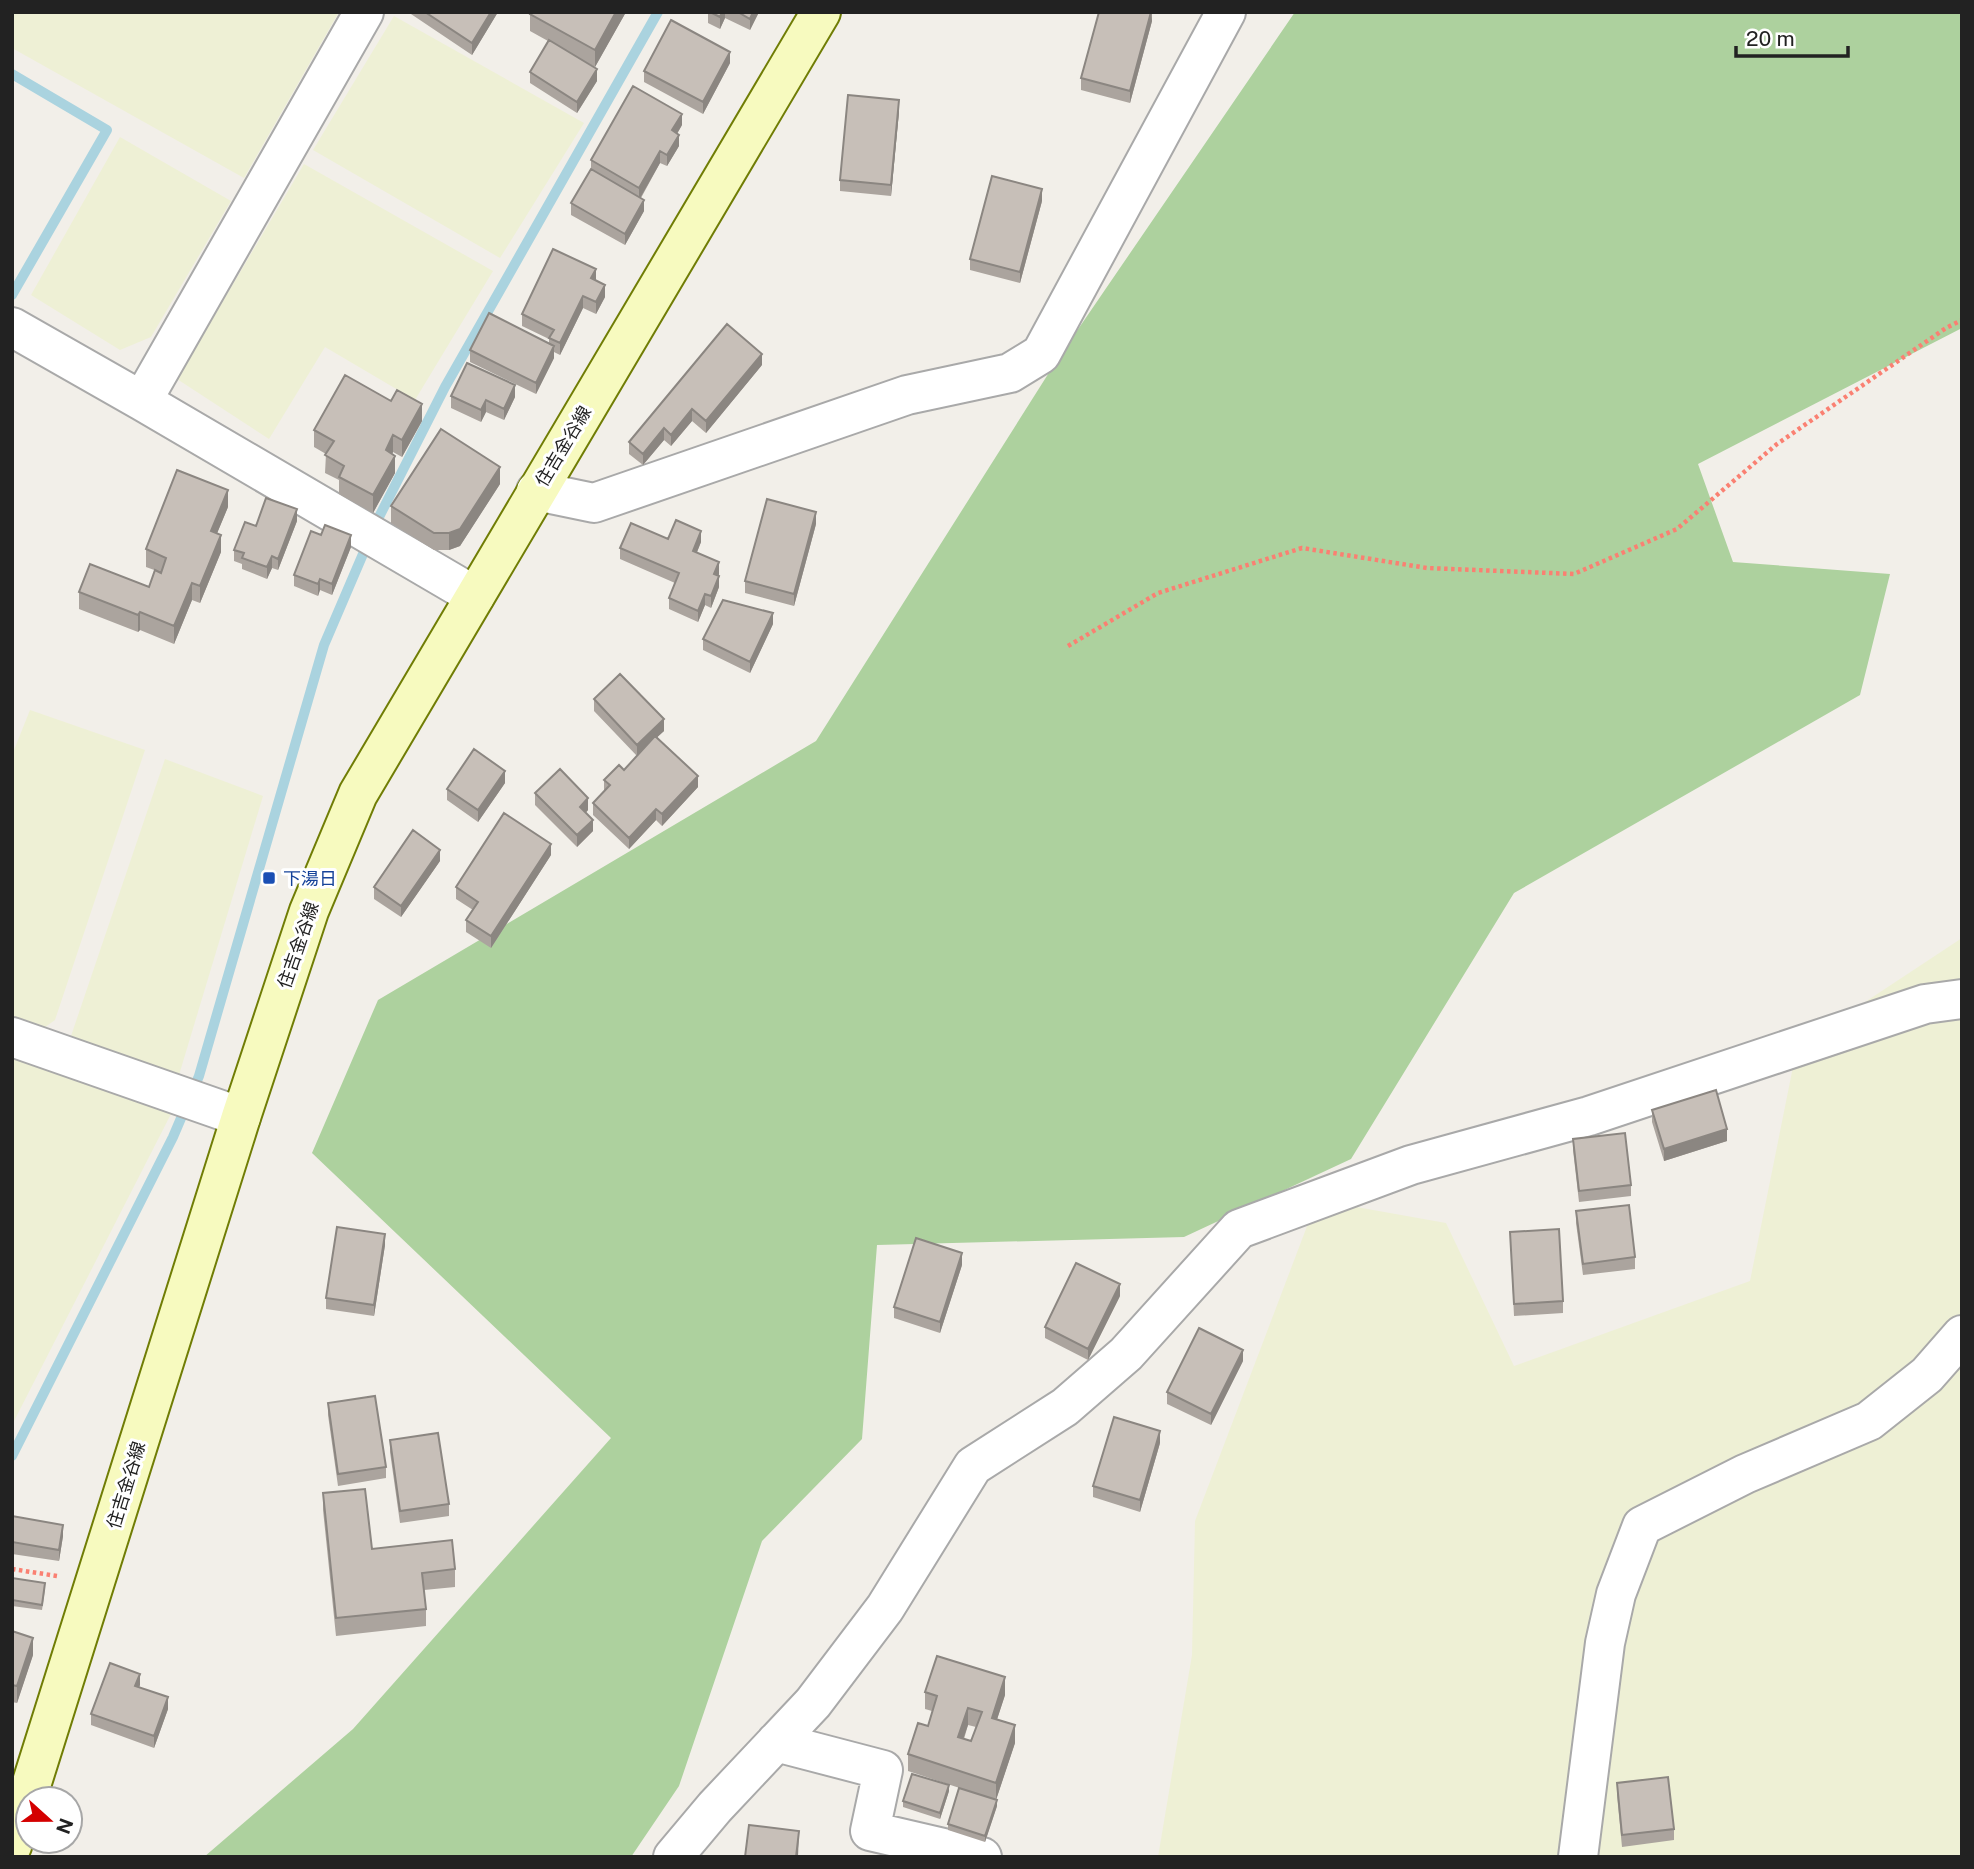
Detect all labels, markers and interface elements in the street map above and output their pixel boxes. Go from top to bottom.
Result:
scale bar [1736,14,1848,58]
text: 20 m [1746,26,1795,51]
street label: 住吉金谷線 [531,402,595,490]
place label: 下湯日 [283,868,337,889]
marker: 下湯日 [261,870,277,886]
street label: 住吉金谷線 [273,899,323,991]
street label: 住吉金谷線 [103,1439,149,1531]
north arrow [14,1785,84,1855]
text: N [52,1815,78,1837]

